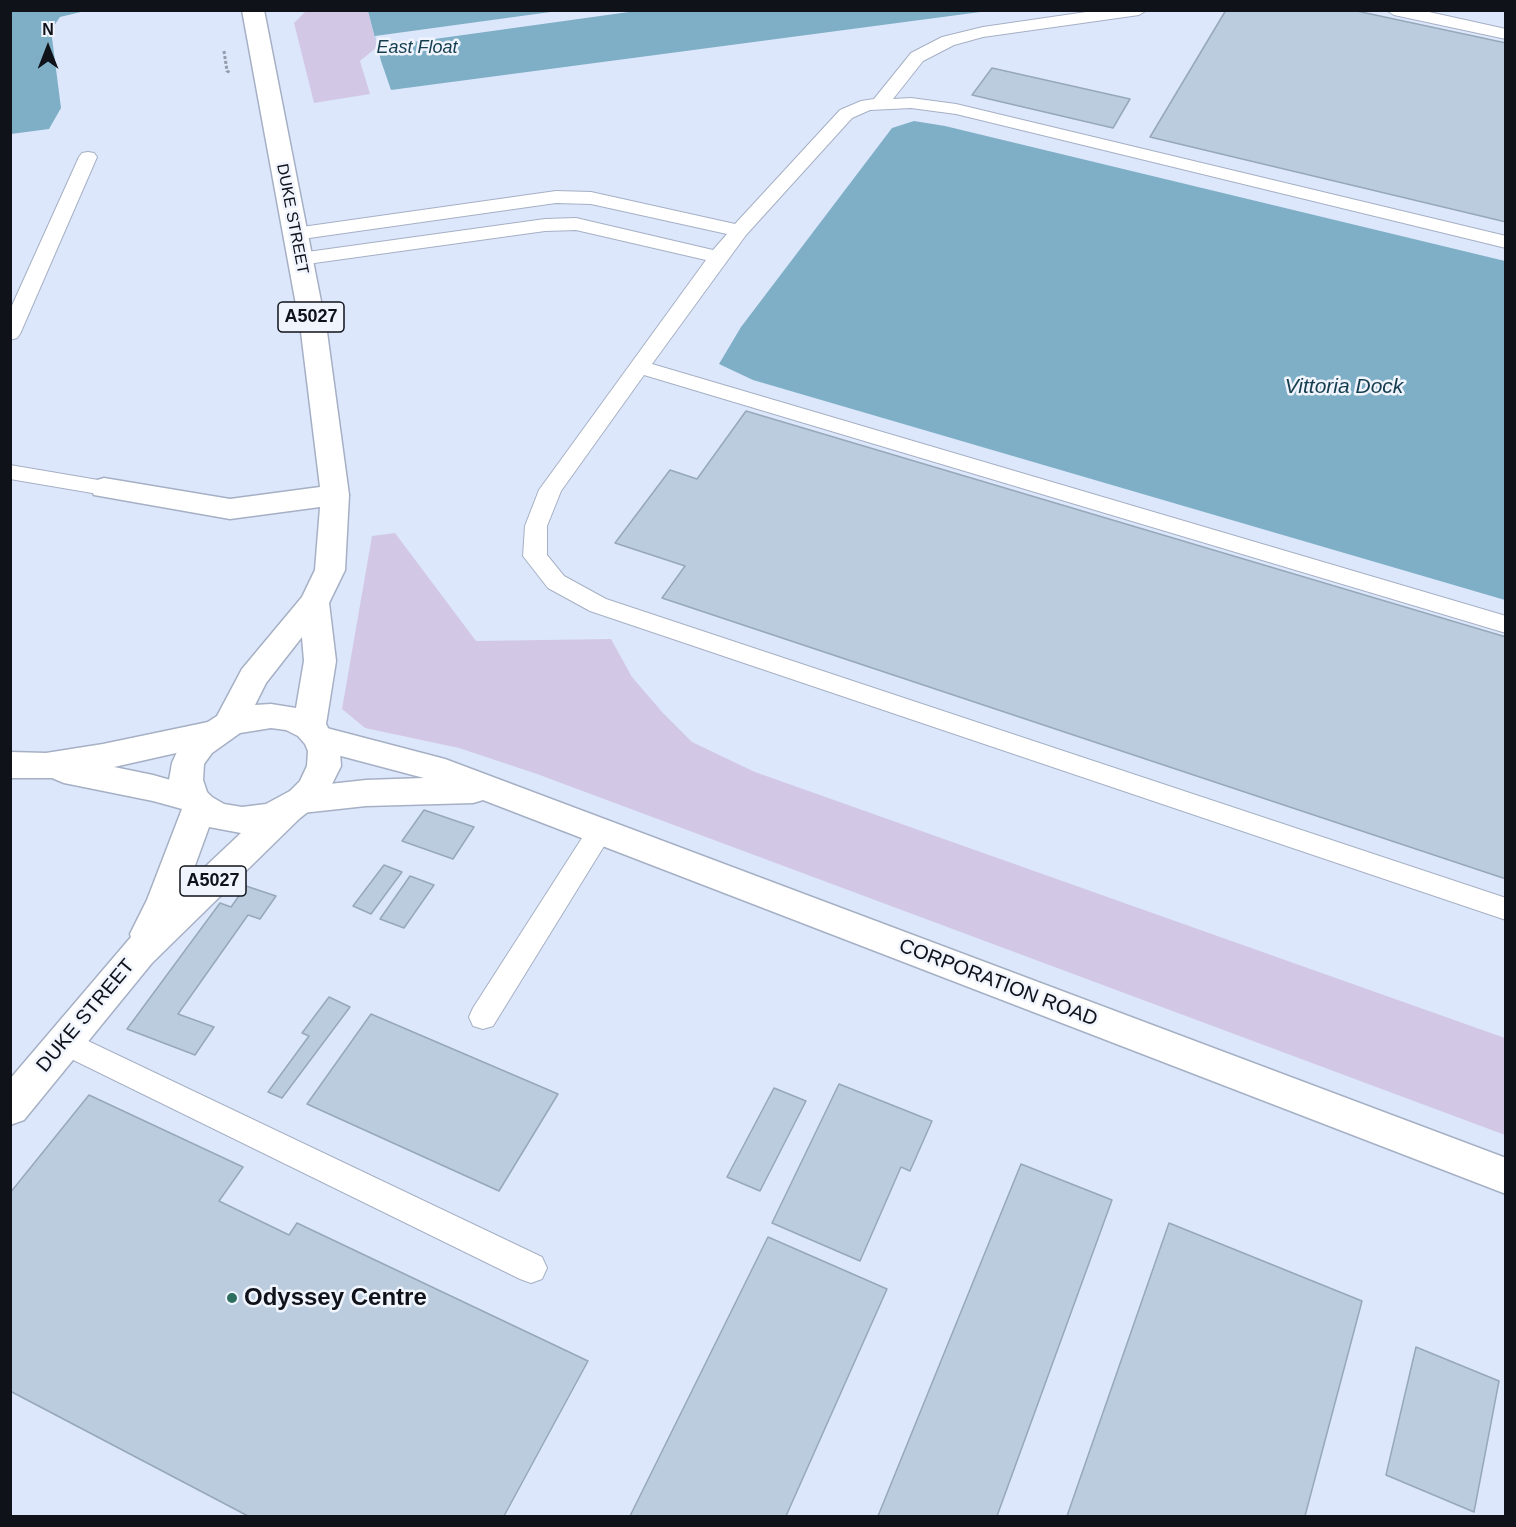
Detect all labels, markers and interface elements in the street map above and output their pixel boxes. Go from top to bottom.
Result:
north arrow [18,18,78,78]
text: N [42,21,54,38]
water label: East Float [376,37,458,59]
street label: DUKE STREET [272,162,312,276]
road number: A5027 [278,302,344,332]
water label: Vittoria Dock [1285,374,1403,400]
road number: A5027 [180,866,246,896]
street label: CORPORATION ROAD [895,934,1101,1032]
street label: DUKE STREET [32,955,140,1077]
place label: Odyssey Centre [244,1284,427,1312]
marker: Odyssey Centre [225,1291,239,1305]

